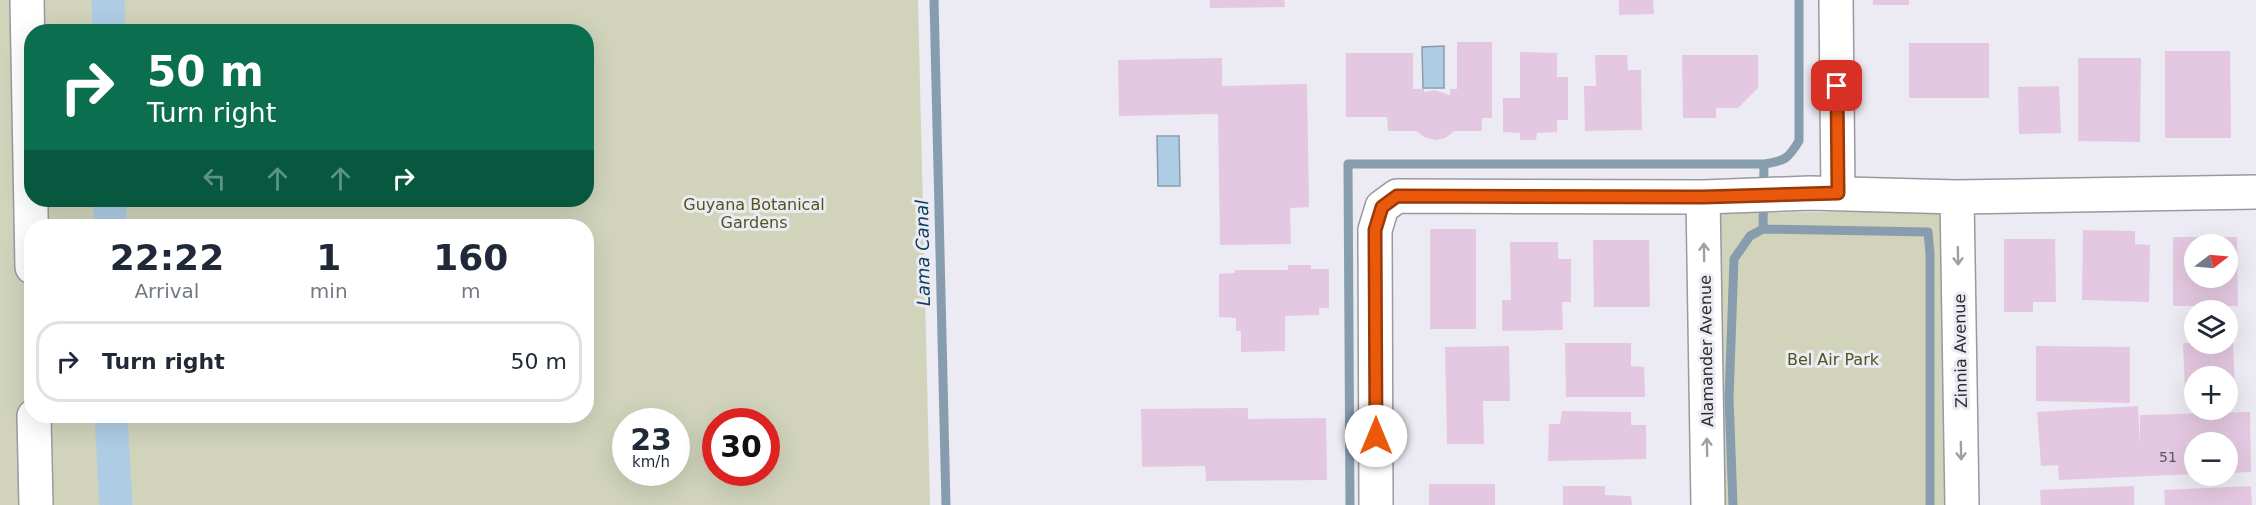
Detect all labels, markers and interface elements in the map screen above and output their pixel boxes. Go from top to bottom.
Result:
text: 50 m [147,47,264,96]
icon: right [48,48,126,126]
pin [1811,60,1862,111]
icon: arrive [1820,69,1853,102]
text: Turn right [147,97,276,128]
icon: left [198,162,231,195]
icon: ahead [261,162,294,195]
icon: ahead [324,162,357,195]
icon: right [387,162,420,195]
park label: Guyana Botanical Gardens [683,195,825,232]
water label: Lama Canal [911,200,934,306]
north arrow [2184,234,2238,288]
map controls [2184,234,2238,486]
text: 22:22 [110,237,224,278]
text: 1 [316,237,341,278]
text: 160 [433,237,508,278]
one-way arrow [1698,242,1710,262]
one-way arrow [1952,245,1964,265]
street label: Alamander Avenue [1696,275,1717,427]
text: Arrival [134,279,199,303]
text: min [310,279,348,303]
text: m [461,279,481,303]
street label: Zinnia Avenue [1950,294,1971,408]
button: layers [2184,300,2238,354]
icon: right [51,345,84,378]
text: Turn right [102,349,225,374]
text: 50 m [511,349,567,374]
park label: Bel Air Park [1787,350,1880,369]
button: + [2184,366,2238,420]
position arrow [1344,404,1408,468]
speed limit sign: 30 [702,408,780,486]
text: 23 [630,422,672,457]
button: − [2184,432,2238,486]
one-way arrow [1701,437,1713,457]
one-way arrow [1955,440,1967,460]
house number: 51 [2159,449,2177,465]
text: km/h [632,453,670,471]

